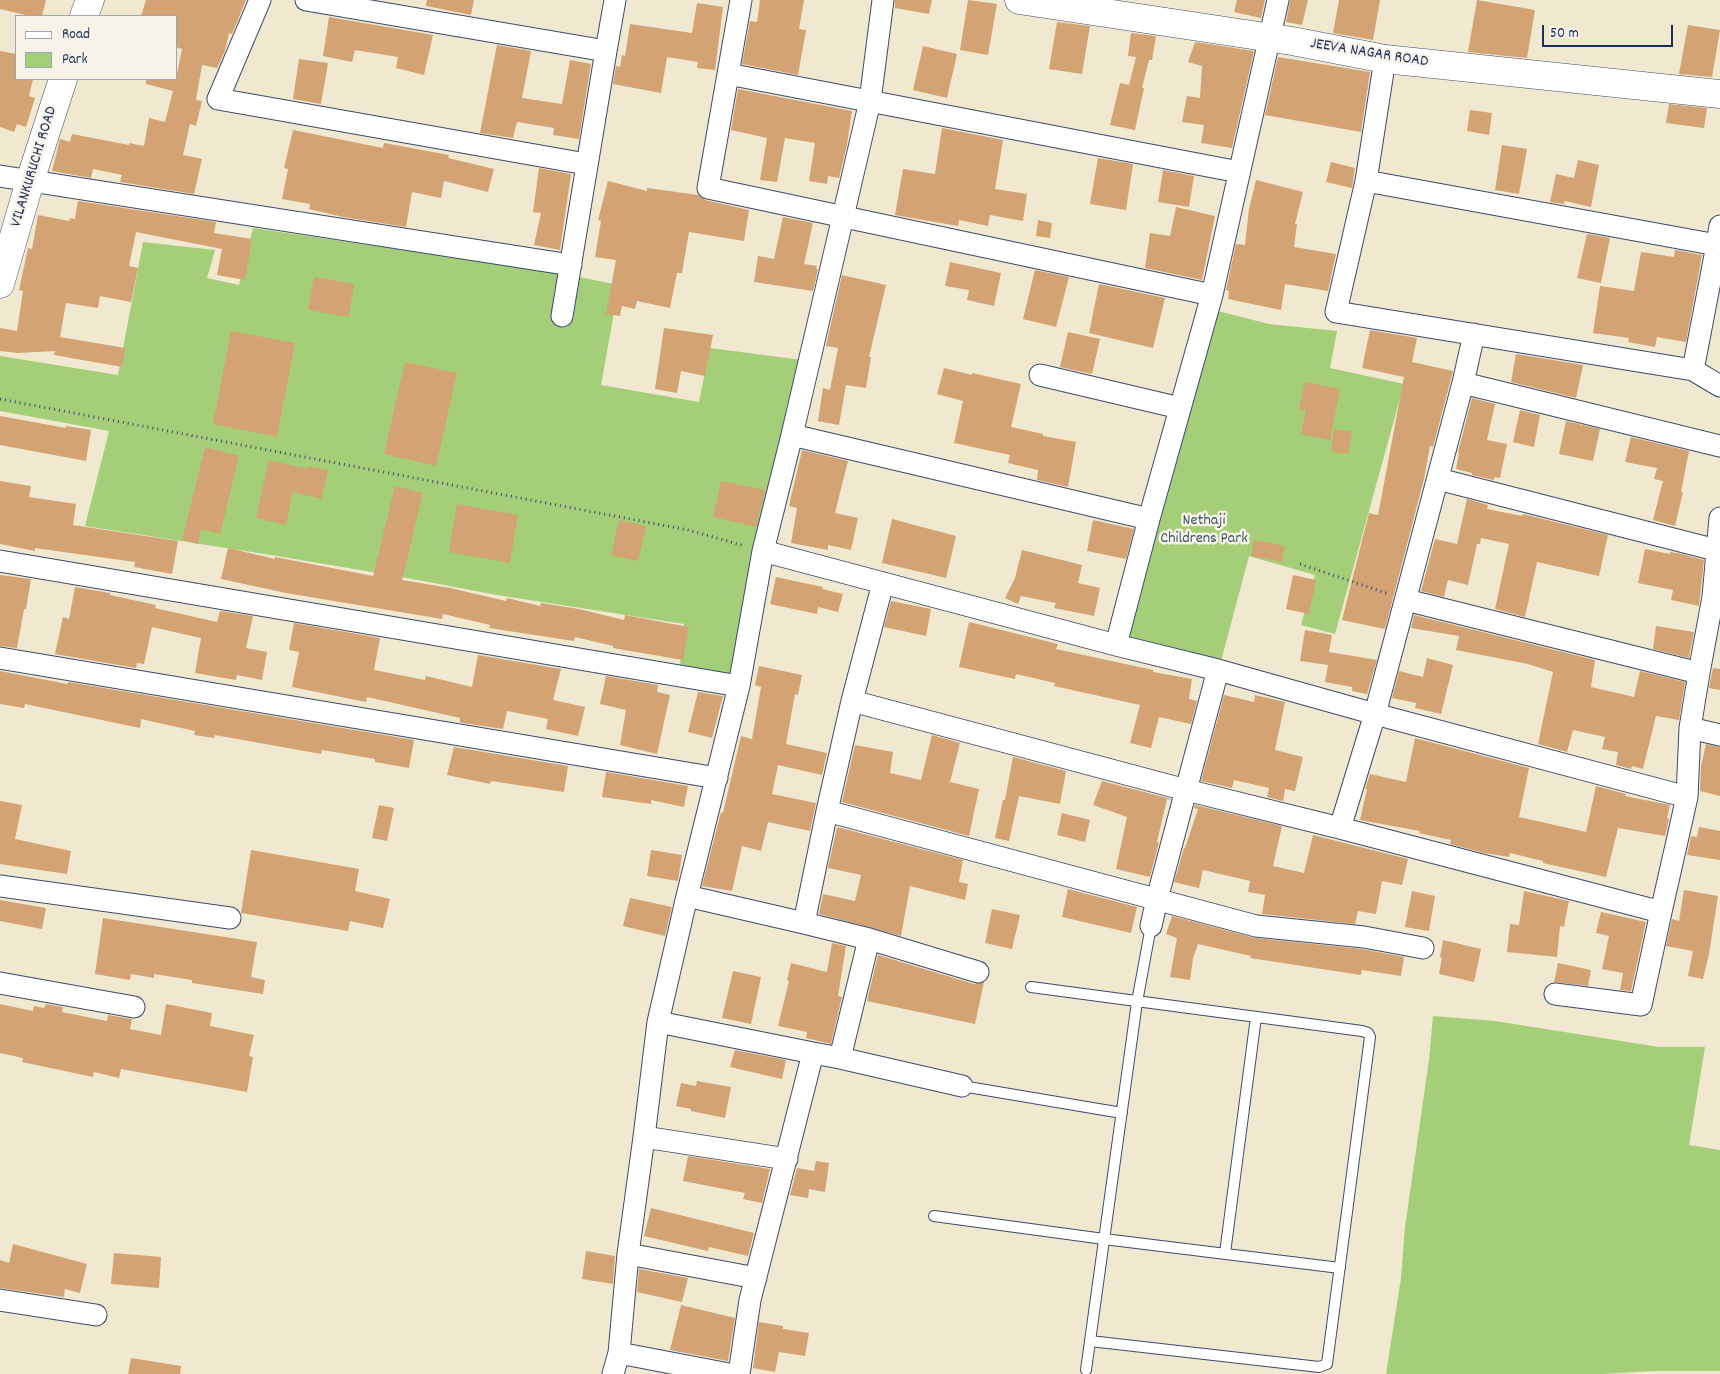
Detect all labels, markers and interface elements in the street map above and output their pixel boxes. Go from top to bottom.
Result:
legend [15,15,178,80]
scale bar [1545,15,1676,47]
text: 50 m [1550,23,1579,45]
text: Road [62,24,90,46]
street label: JEEVA NAGAR ROAD [1309,35,1429,73]
text: Park [62,49,88,71]
street label: VILANKURUCHI ROAD [8,104,62,230]
park label: Nethaji Childrens Park [1160,512,1248,550]

